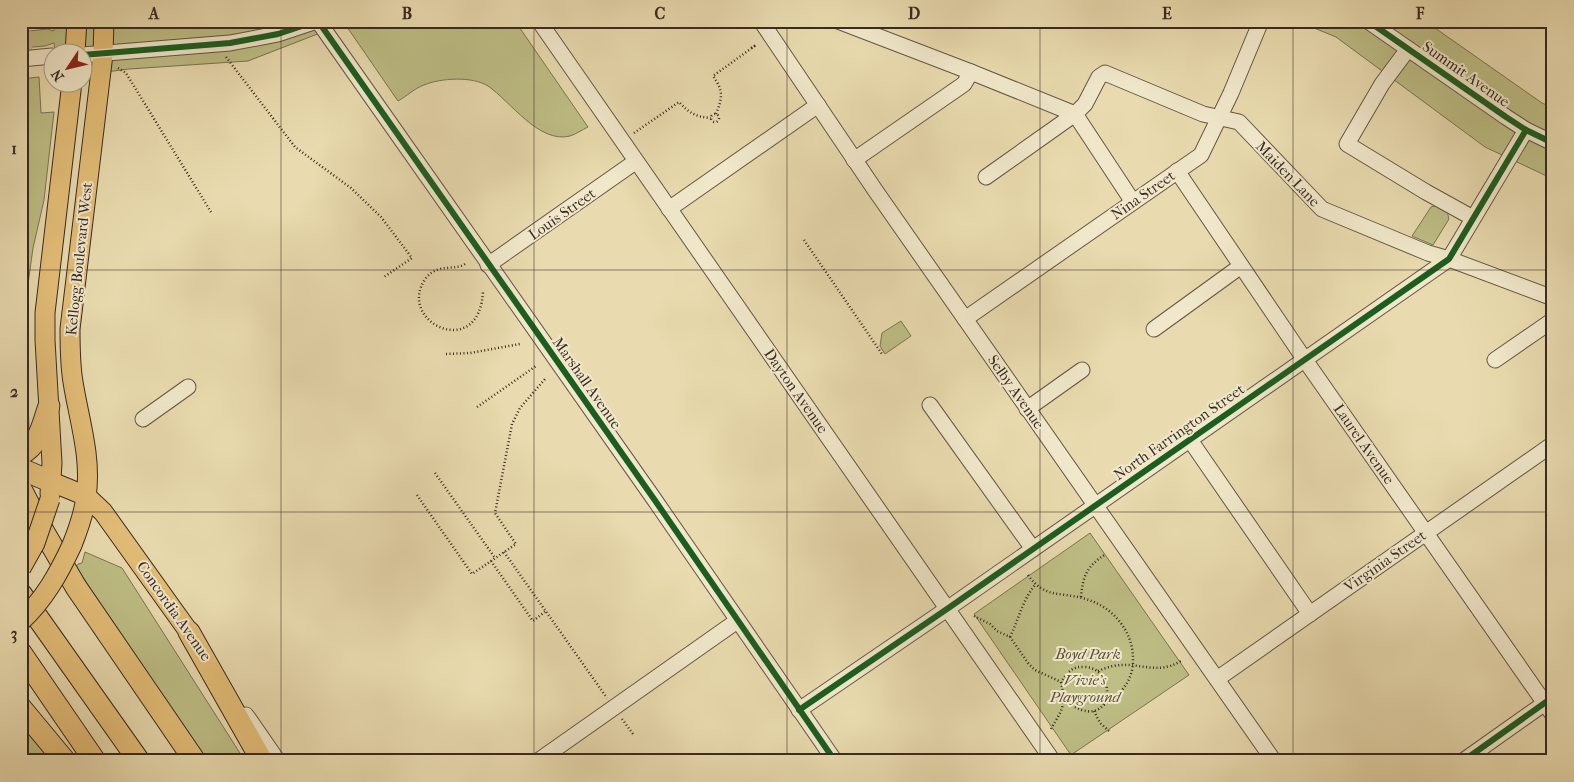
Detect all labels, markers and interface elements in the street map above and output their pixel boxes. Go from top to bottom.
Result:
text: A [148,4,160,23]
text: B [402,4,412,23]
text: C [655,4,666,23]
text: D [908,4,920,23]
text: E [1162,4,1172,23]
text: F [1415,4,1425,23]
street label: Summit Avenue [1419,37,1514,111]
north arrow [42,42,92,92]
text: N [48,66,68,84]
street label: Maiden Lane [1252,137,1324,211]
text: 1 [11,139,17,158]
street label: Nina Street [1107,166,1179,224]
street label: Kellogg Boulevard West [62,181,96,337]
street label: Louis Street [525,184,600,244]
street label: Marshall Avenue [549,334,626,433]
street label: Dayton Avenue [760,345,832,437]
street label: Selby Avenue [984,352,1048,433]
street label: North Farrington Street [1110,380,1248,484]
text: 2 [10,382,18,401]
street label: Laurel Avenue [1330,400,1399,488]
street label: Virginia Street [1340,526,1430,596]
street label: Concordia Avenue [133,558,215,665]
text: 3 [11,624,17,644]
park label: Boyd Park [1054,645,1121,663]
park label: Vivie's Playground [1049,671,1123,706]

